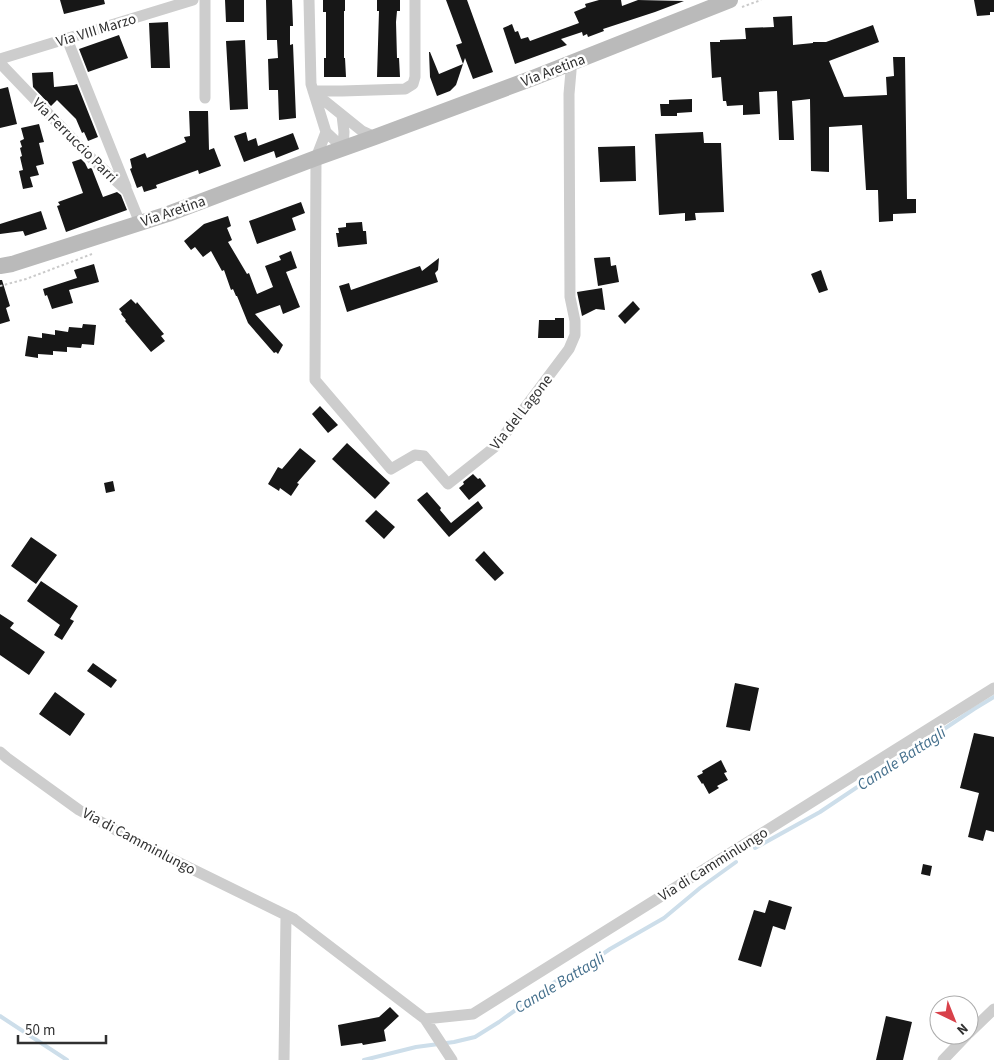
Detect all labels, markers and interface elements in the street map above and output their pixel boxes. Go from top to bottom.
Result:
street label: Via VIII Marzo [54,8,139,53]
street label: Via Aretina [518,49,588,92]
street label: Via Ferruccio Parri [27,93,122,188]
street label: Via Aretina [138,191,208,232]
street label: Via del Lagone [485,370,558,454]
water label: Canale Battagli [853,722,950,796]
street label: Via di Camminlungo [78,803,199,880]
street label: Via di Camminlungo [654,822,772,907]
water label: Canale Battagli [510,947,609,1019]
north arrow [929,995,979,1045]
scale bar [18,1012,105,1044]
text: N [952,1018,972,1039]
text: 50 m [25,1020,55,1041]

